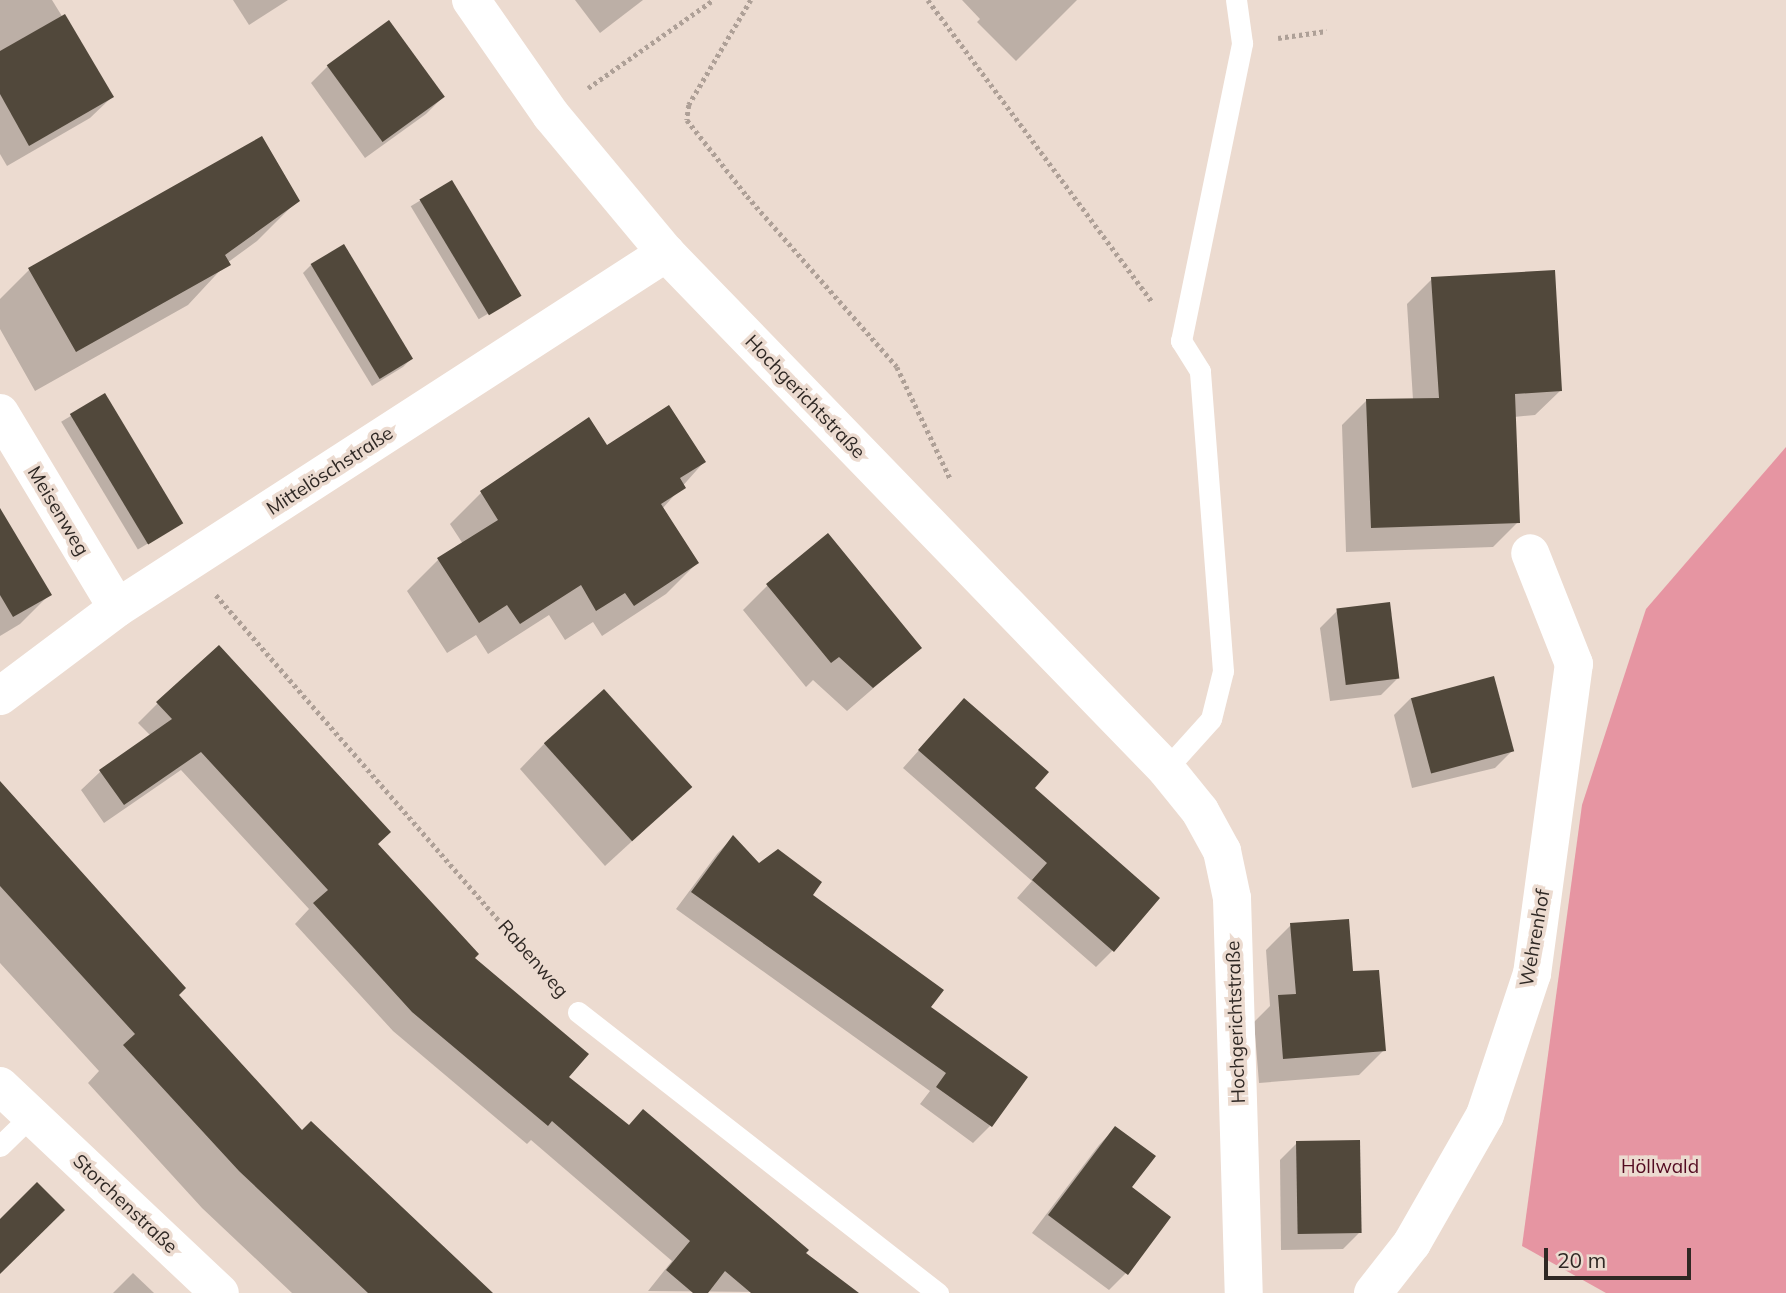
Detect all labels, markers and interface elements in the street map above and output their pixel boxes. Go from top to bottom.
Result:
street label: Hochgerichtstraße [740,330,870,464]
street label: Mittelöschstraße [263,422,397,520]
street label: Meisenweg [22,462,94,560]
street label: Wehrenhof [1515,888,1555,988]
street label: Rabenweg [493,916,573,1002]
street label: Hochgerichtstraße [1222,940,1250,1104]
street label: Storchenstraße [68,1150,182,1258]
park label: Höllwald [1621,1156,1699,1178]
scale bar [1548,1234,1695,1278]
text: 20 m [1557,1247,1606,1273]

